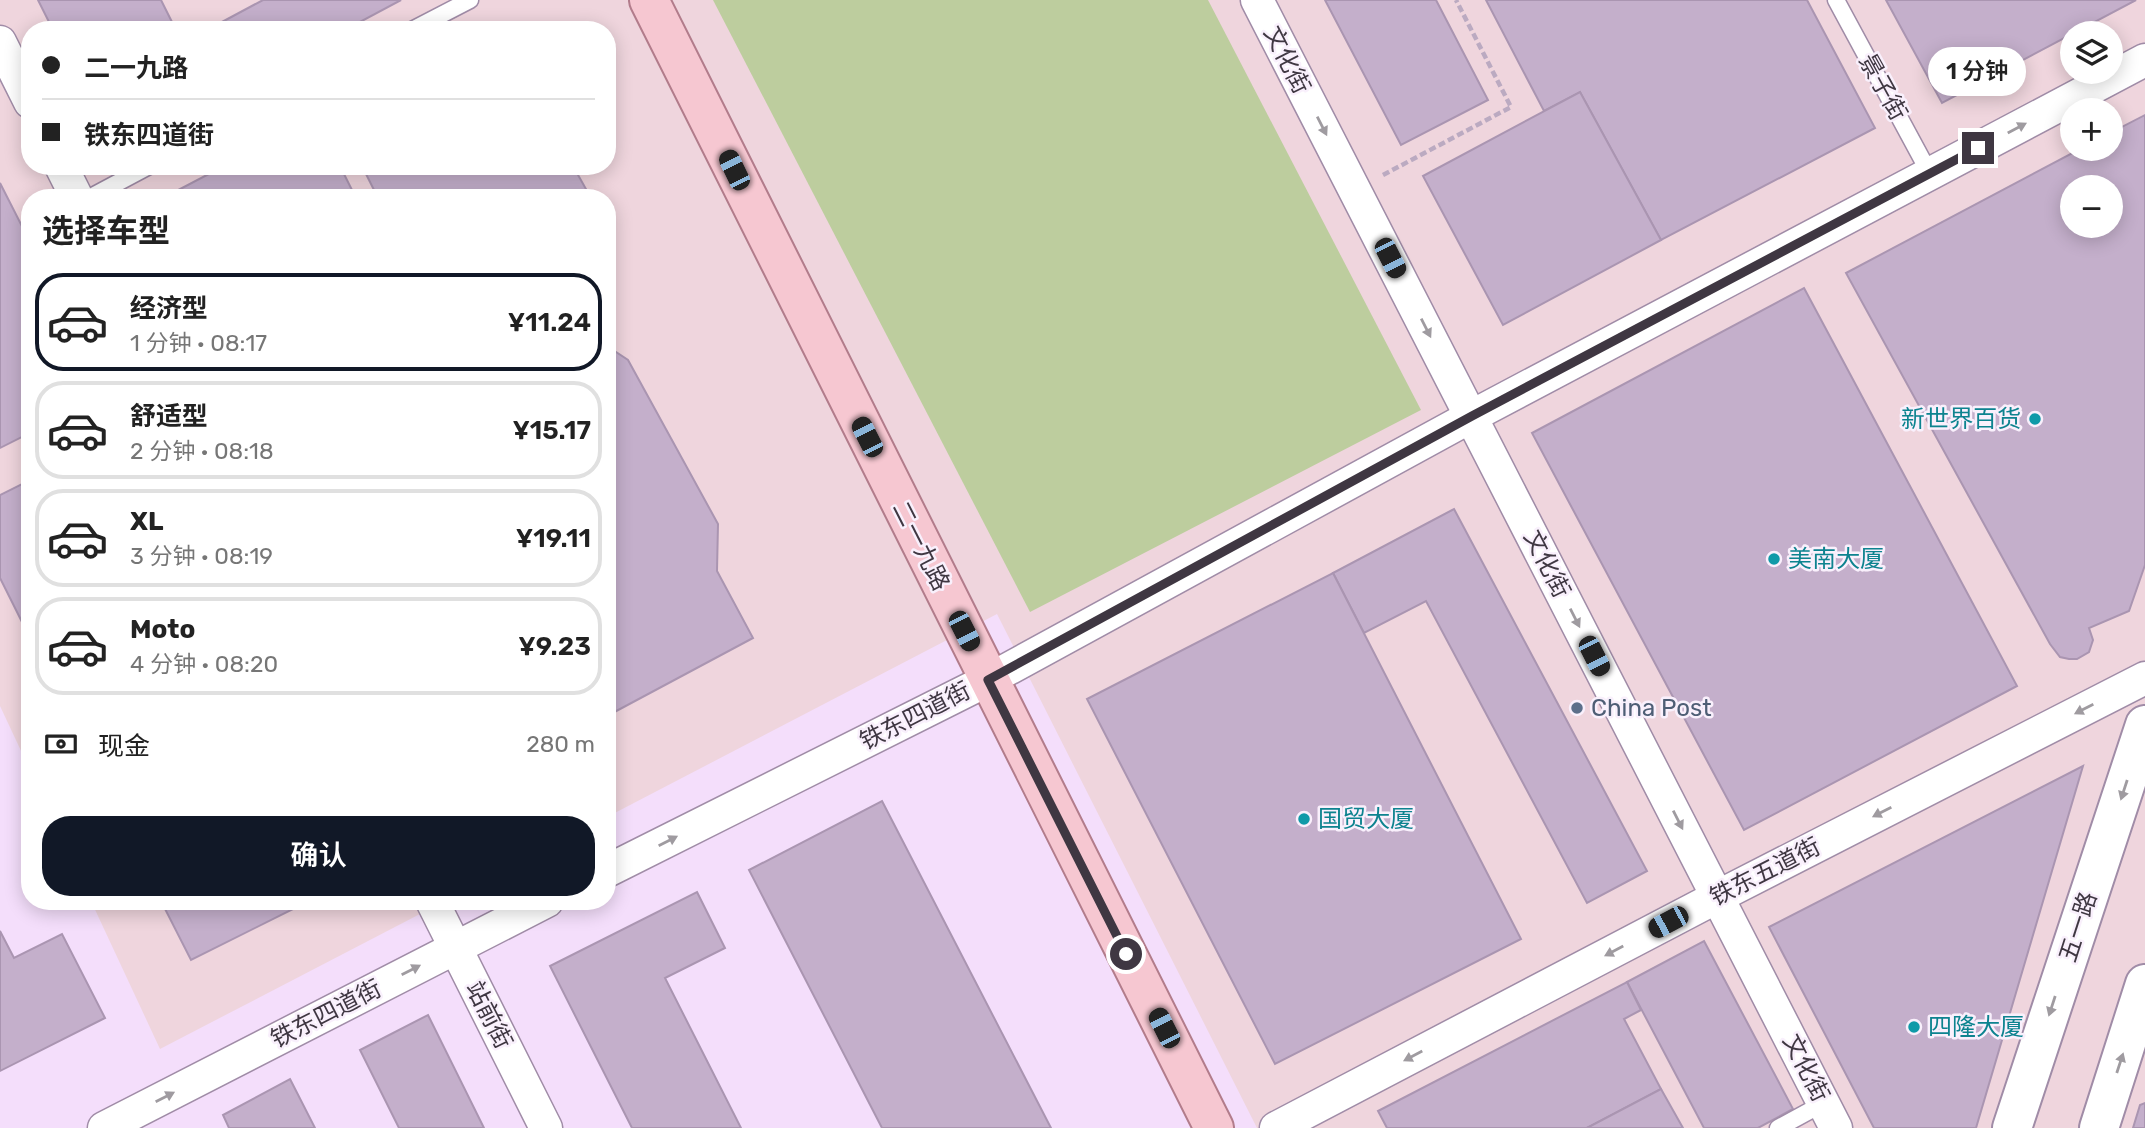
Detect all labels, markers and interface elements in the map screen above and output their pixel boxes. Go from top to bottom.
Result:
map controls [2060,21,2123,238]
button: layers [2060,21,2123,84]
street label: 文化街 [1258,22,1316,98]
callout: 1 分钟 [1929,46,2027,96]
street label: 景子街 [1853,49,1913,125]
text: 二一九路 [84,53,188,84]
text: 1 分钟 [1946,57,2008,85]
button: + [2060,98,2123,161]
one-way arrow [1316,116,1327,136]
text: 铁东四道街 [84,120,214,151]
one-way arrow [2007,122,2027,133]
route end [1962,132,1994,164]
car [716,147,753,193]
button: − [2060,175,2123,238]
text: 选择车型 [42,212,170,250]
car [1372,235,1409,281]
icon: car [46,291,109,354]
text: 经济型 [130,293,208,324]
text: ¥11.24 [508,307,591,338]
one-way arrow [1420,318,1432,338]
text: 1 分钟 · 08:17 [130,329,267,357]
icon: car [46,399,109,462]
text: 舒适型 [130,401,208,432]
place label: 新世界百货 [1901,405,2021,433]
marker: 新世界百货 [2027,411,2043,427]
car [849,414,886,460]
text: ¥15.17 [512,415,591,446]
text: 2 分钟 · 08:18 [130,437,274,465]
street label: 二一九路 [887,497,955,595]
text: XL [130,506,163,537]
icon: car [46,507,109,570]
text: ¥19.11 [516,523,591,554]
street label: 文化街 [1518,526,1576,602]
text: 3 分钟 · 08:19 [130,542,273,570]
place label: 美南大厦 [1788,545,1884,573]
marker: 美南大厦 [1766,551,1782,567]
car [946,608,983,654]
one-way arrow [1569,608,1580,628]
text: Moto [130,614,195,645]
icon: car [46,615,109,678]
text: ¥9.23 [518,631,591,662]
car [1576,633,1613,679]
text: 4 分钟 · 08:20 [130,650,278,678]
street label: 铁东四道街 [855,676,975,756]
place label: China Post [1591,694,1712,722]
marker: China Post [1569,700,1585,716]
one-way arrow [2074,703,2094,714]
icon: cash [42,725,80,763]
text: 280 m [526,730,595,758]
text: 现金 [98,731,150,762]
one-way arrow [2118,779,2128,800]
place label: 国贸大厦 [1318,805,1414,833]
one-way arrow [1872,807,1892,818]
one-way arrow [1673,810,1684,830]
marker: 国贸大厦 [1296,811,1312,827]
button: 确认 [42,816,595,896]
street label: 铁东五道街 [1705,832,1825,912]
one-way arrow [658,835,678,846]
street label: 五一路 [2054,888,2102,966]
car [1645,903,1692,941]
route start [1110,938,1142,970]
one-way arrow [1604,944,1624,956]
one-way arrow [401,965,421,976]
street label: 铁东四道街 [266,974,386,1054]
street label: 站前街 [460,977,518,1053]
one-way arrow [2046,996,2057,1017]
car [1146,1005,1183,1051]
place label: 四隆大厦 [1928,1013,2024,1041]
marker: 四隆大厦 [1906,1019,1922,1035]
street label: 文化街 [1777,1030,1835,1106]
one-way arrow [1403,1050,1423,1062]
one-way arrow [2115,1052,2126,1073]
one-way arrow [155,1091,175,1102]

